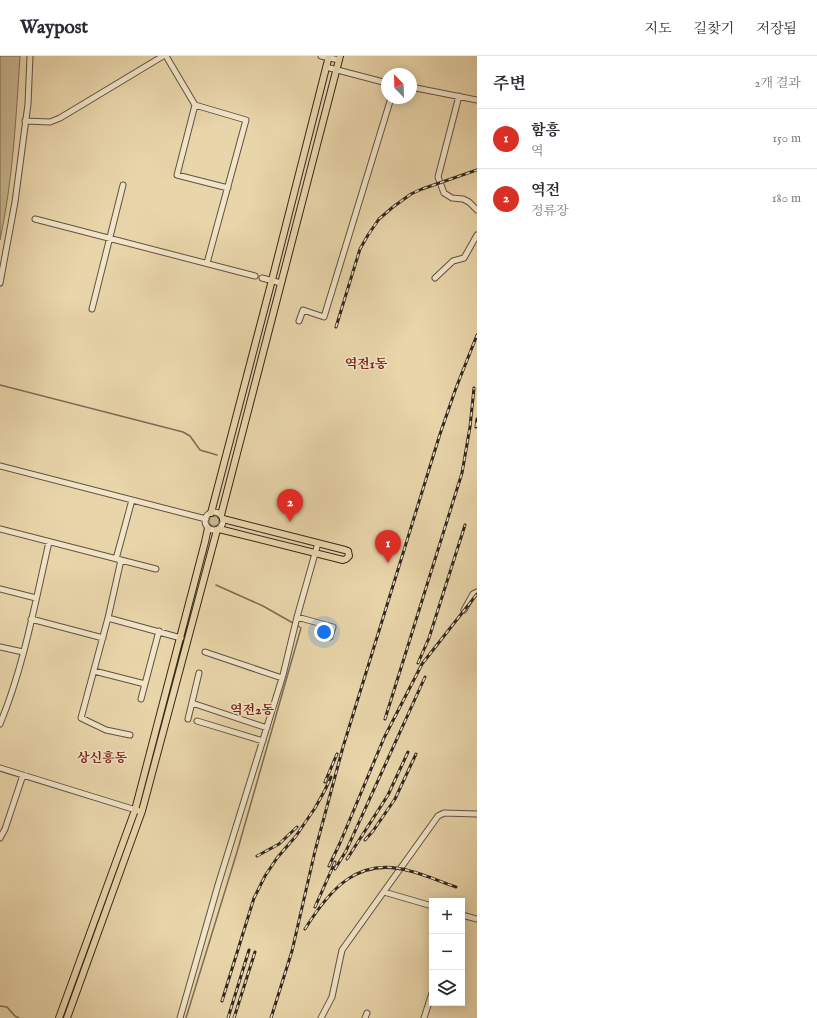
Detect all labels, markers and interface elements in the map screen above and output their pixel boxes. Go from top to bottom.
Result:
text: Waypost [20,16,88,40]
text: 지도 [645,20,672,38]
text: 길찾기 [694,20,734,38]
text: 저장됨 [756,20,797,38]
north arrow [381,68,417,104]
text: 주변 [493,74,526,95]
text: 2개 결과 [754,75,801,92]
text: 함흥 [531,121,560,140]
text: 1 [504,130,508,147]
text: 150 m [772,130,801,147]
text: 역 [531,143,544,160]
text: 역전 [531,181,560,200]
text: 2 [503,190,509,207]
text: 180 m [772,190,801,207]
text: 정류장 [531,203,569,220]
district label: 역전1동 [345,356,388,373]
pin: 2 [277,489,303,522]
pin: 1 [375,530,401,563]
your location [314,622,334,642]
district label: 역전2동 [230,702,274,719]
district label: 상신흥동 [77,750,128,767]
map controls [429,898,465,1006]
button: + [429,898,465,934]
button: − [429,934,465,970]
button: layers [429,970,465,1006]

